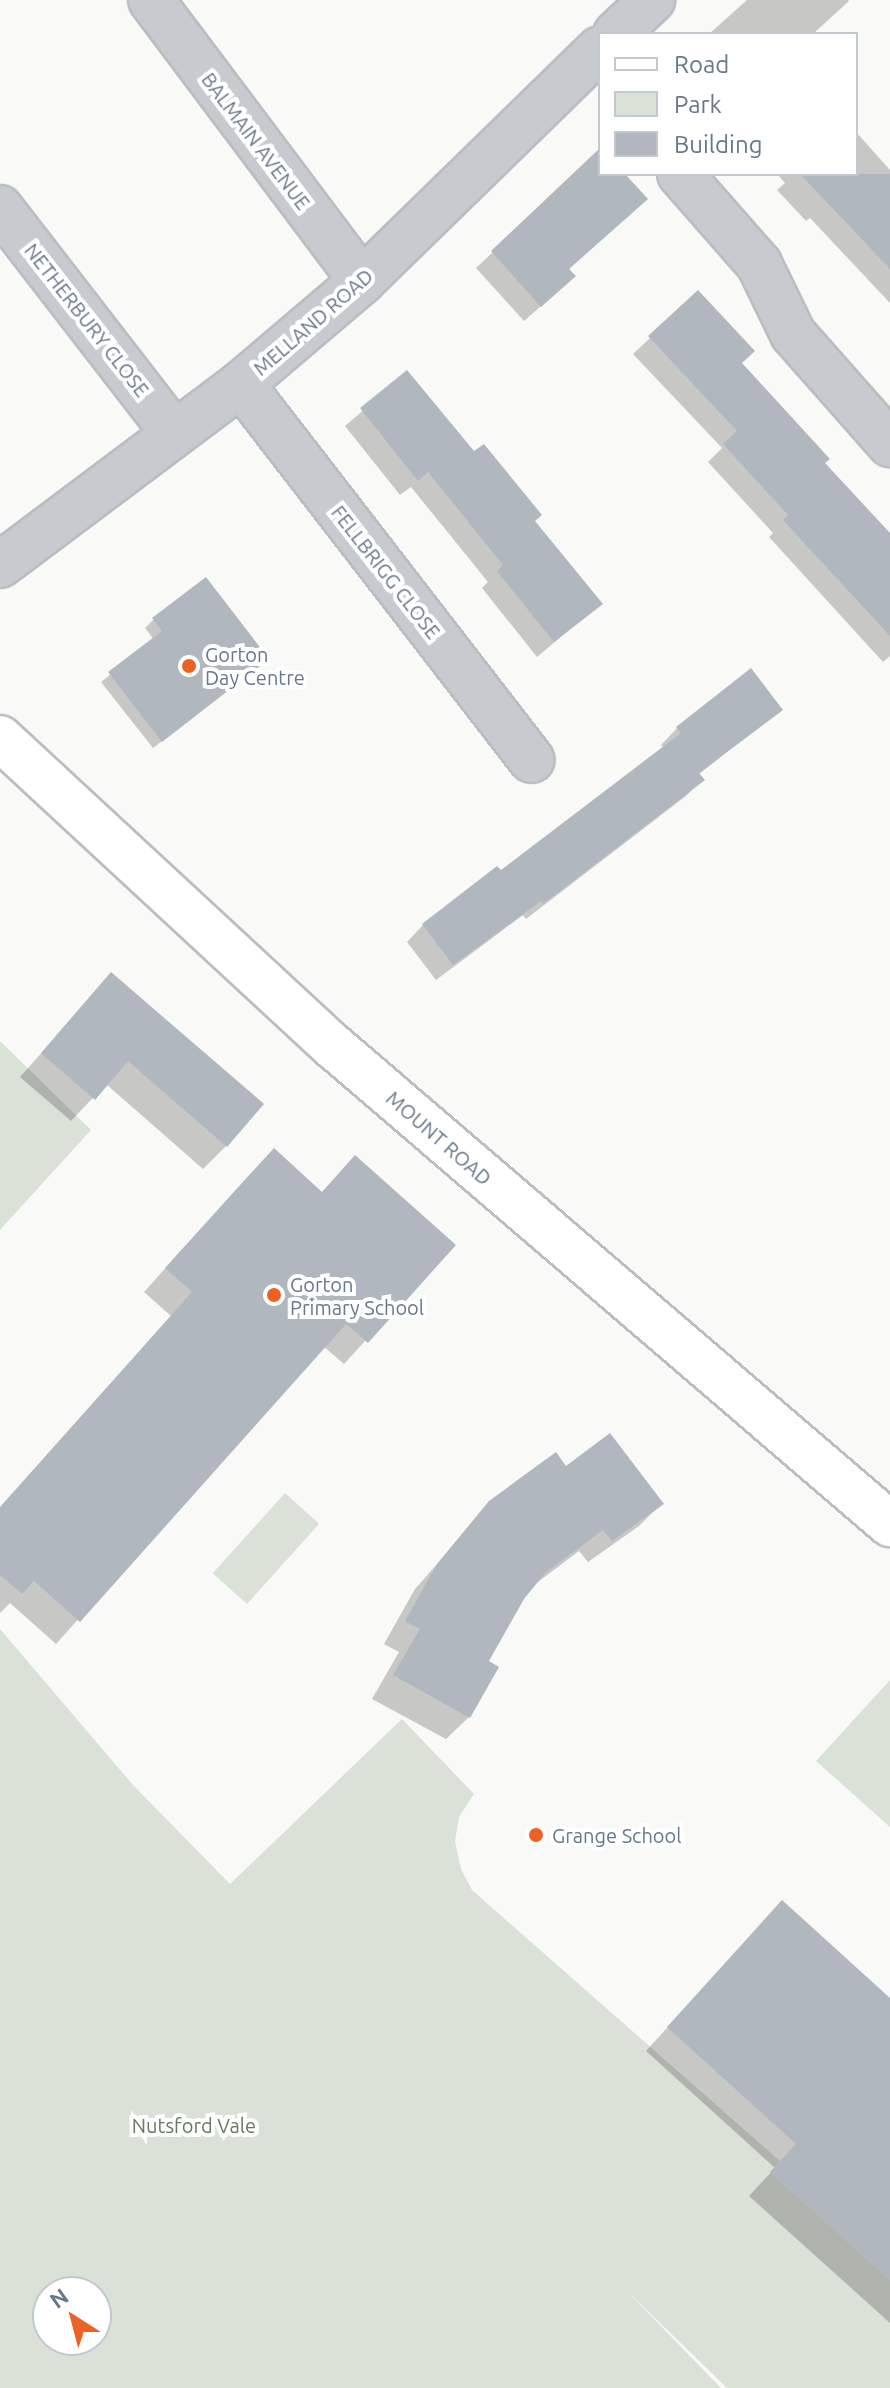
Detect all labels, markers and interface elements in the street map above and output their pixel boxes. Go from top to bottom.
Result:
legend [598,32,858,176]
text: Road [674,51,729,78]
street label: BALMAIN AVENUE [197,68,315,214]
text: Park [674,91,722,118]
text: Building [674,131,762,158]
street label: NETHERBURY CLOSE [20,239,154,401]
street label: MELLAND ROAD [248,264,378,380]
street label: FELLBRIGG CLOSE [327,501,445,643]
place label: Gorton Day Centre [205,642,305,689]
marker: Gorton Day Centre [180,657,198,675]
street label: MOUNT ROAD [382,1086,496,1190]
place label: Gorton Primary School [290,1272,424,1319]
marker: Gorton Primary School [265,1286,283,1304]
place label: Grange School [552,1823,681,1847]
marker: Grange School [527,1826,545,1844]
park label: Nutsford Vale [132,2113,256,2137]
north arrow [32,2276,112,2356]
text: N [45,2283,73,2313]

